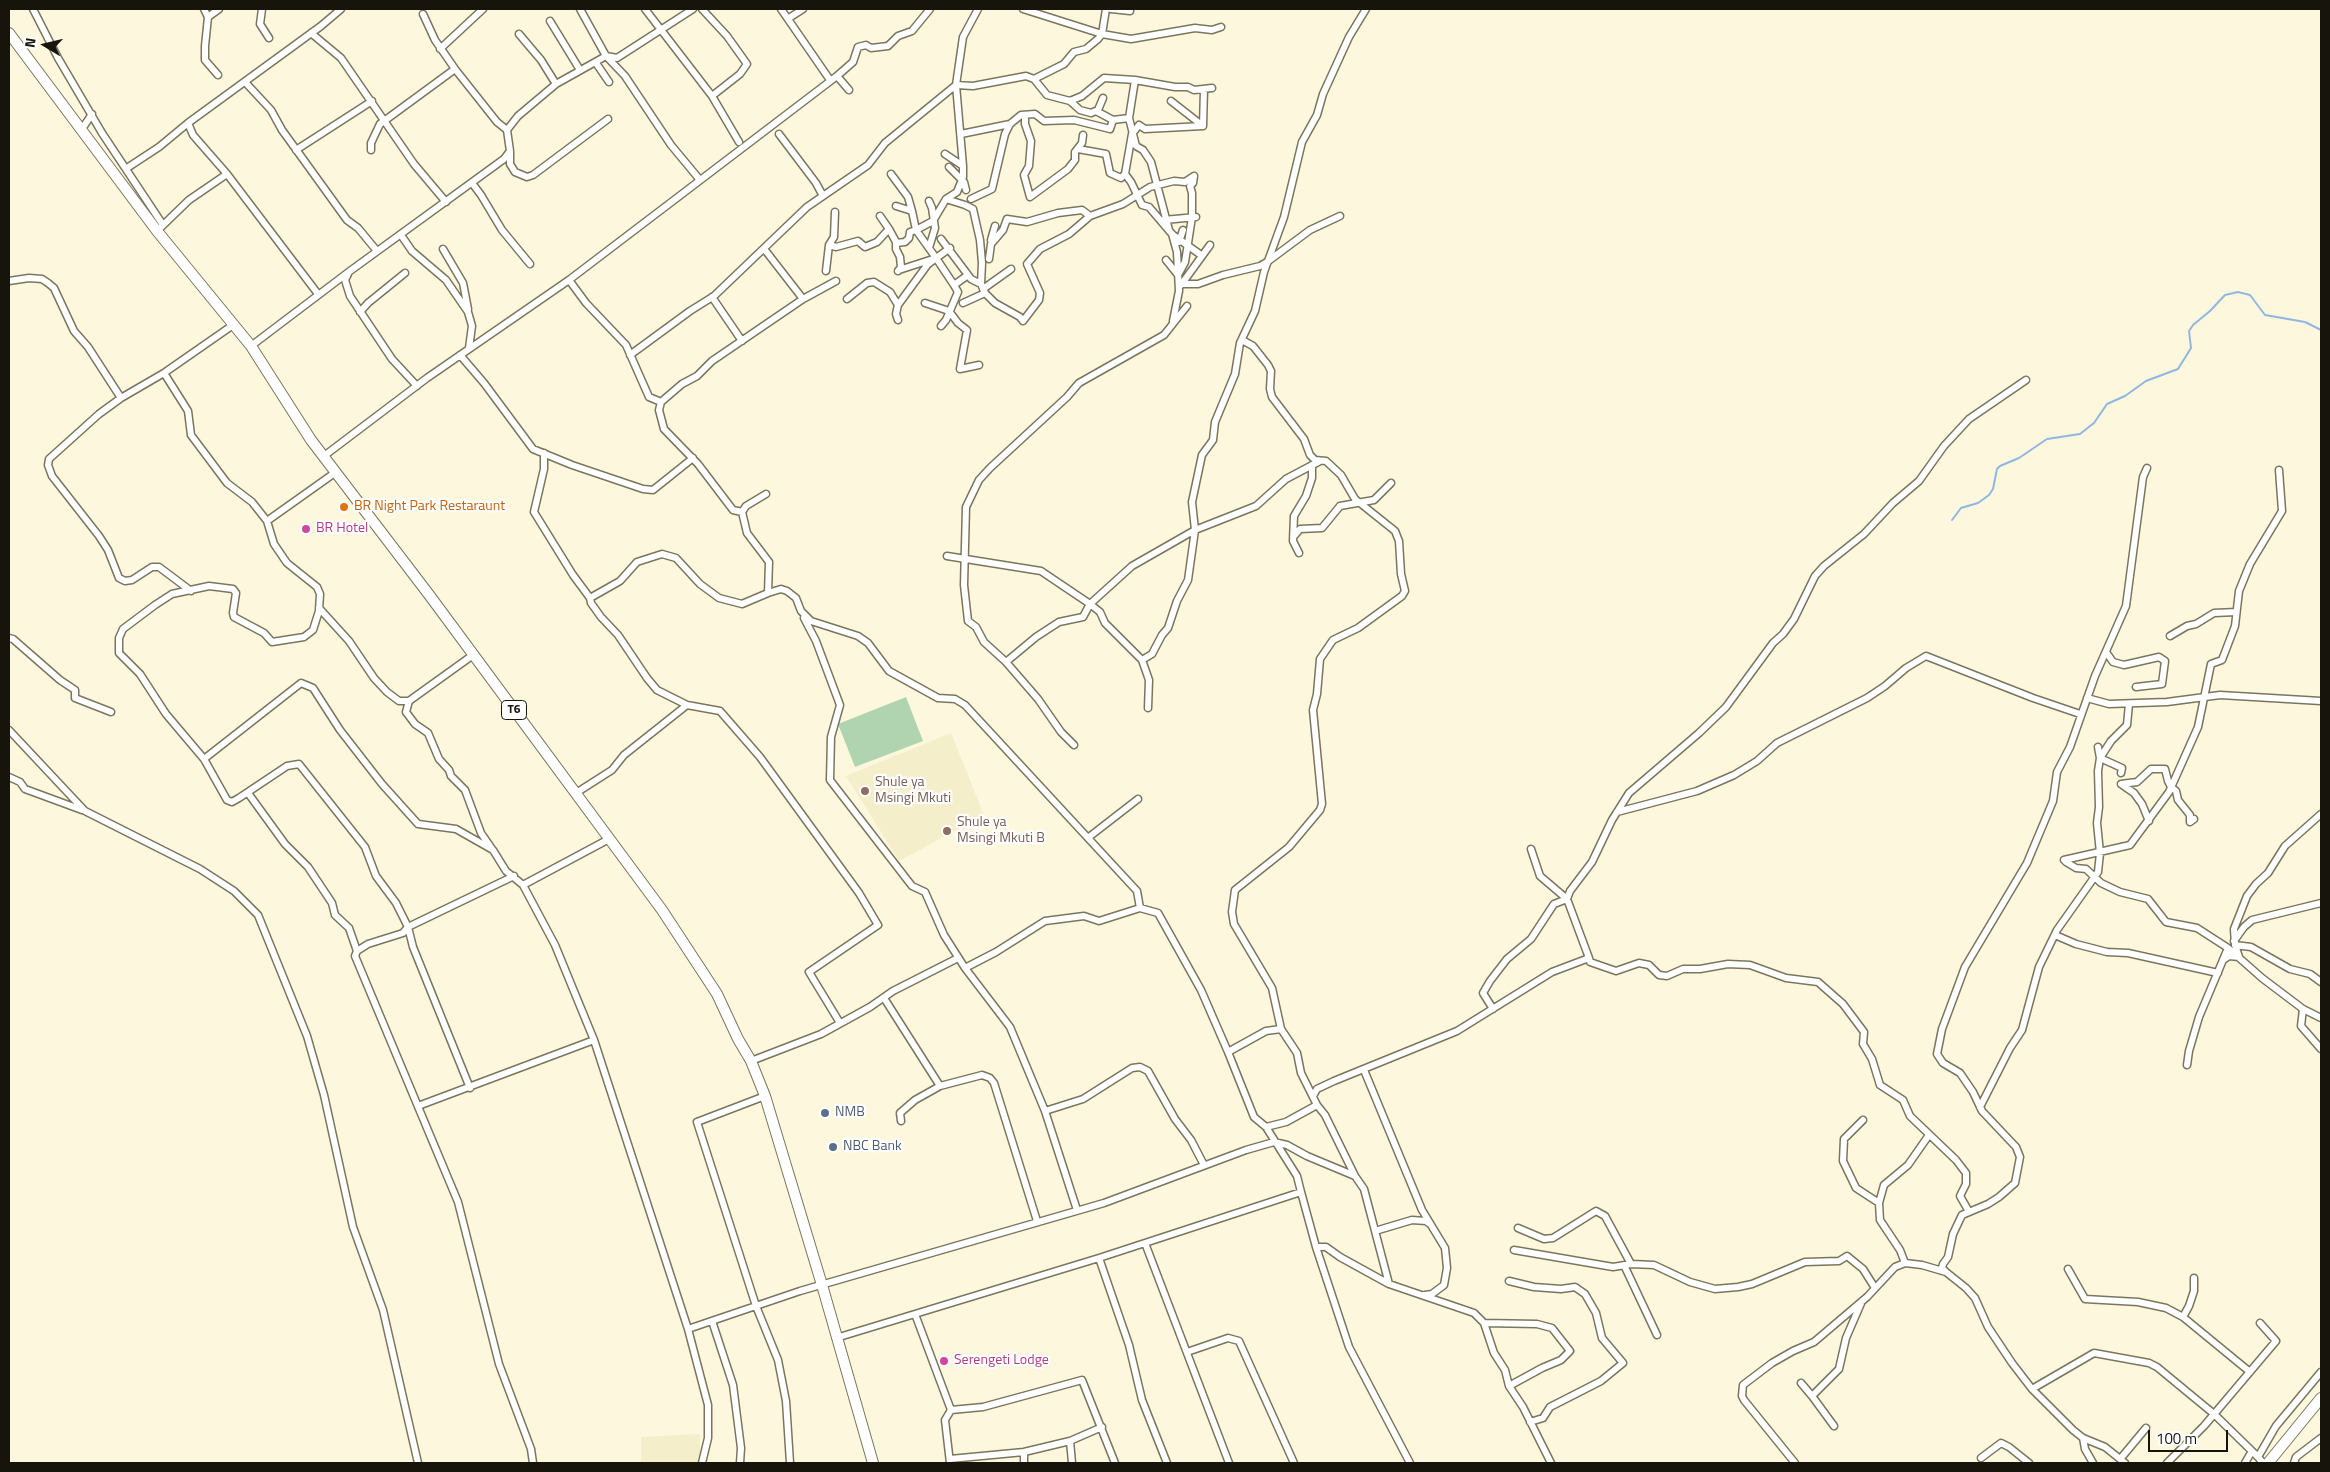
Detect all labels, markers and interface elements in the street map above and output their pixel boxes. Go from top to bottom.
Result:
north arrow [20,20,70,70]
text: N [19,36,41,49]
place label: BR Night Park Restaraunt [354,499,505,515]
marker: BR Night Park Restaraunt [338,501,350,513]
place label: BR Hotel [316,521,368,537]
marker: BR Hotel [300,523,312,535]
road number: T6 [502,700,526,720]
place label: Shule ya Msingi Mkuti [875,775,951,808]
marker: Shule ya Msingi Mkuti [859,785,871,797]
place label: Shule ya Msingi Mkuti B [957,815,1045,848]
marker: Shule ya Msingi Mkuti B [941,825,953,837]
place label: NMB [835,1105,865,1121]
marker: NMB [819,1107,831,1119]
place label: NBC Bank [843,1139,902,1155]
marker: NBC Bank [827,1141,839,1153]
place label: Serengeti Lodge [954,1353,1049,1369]
marker: Serengeti Lodge [938,1355,950,1367]
scale bar [2150,1420,2230,1452]
text: 100 m [2156,1427,2197,1450]

